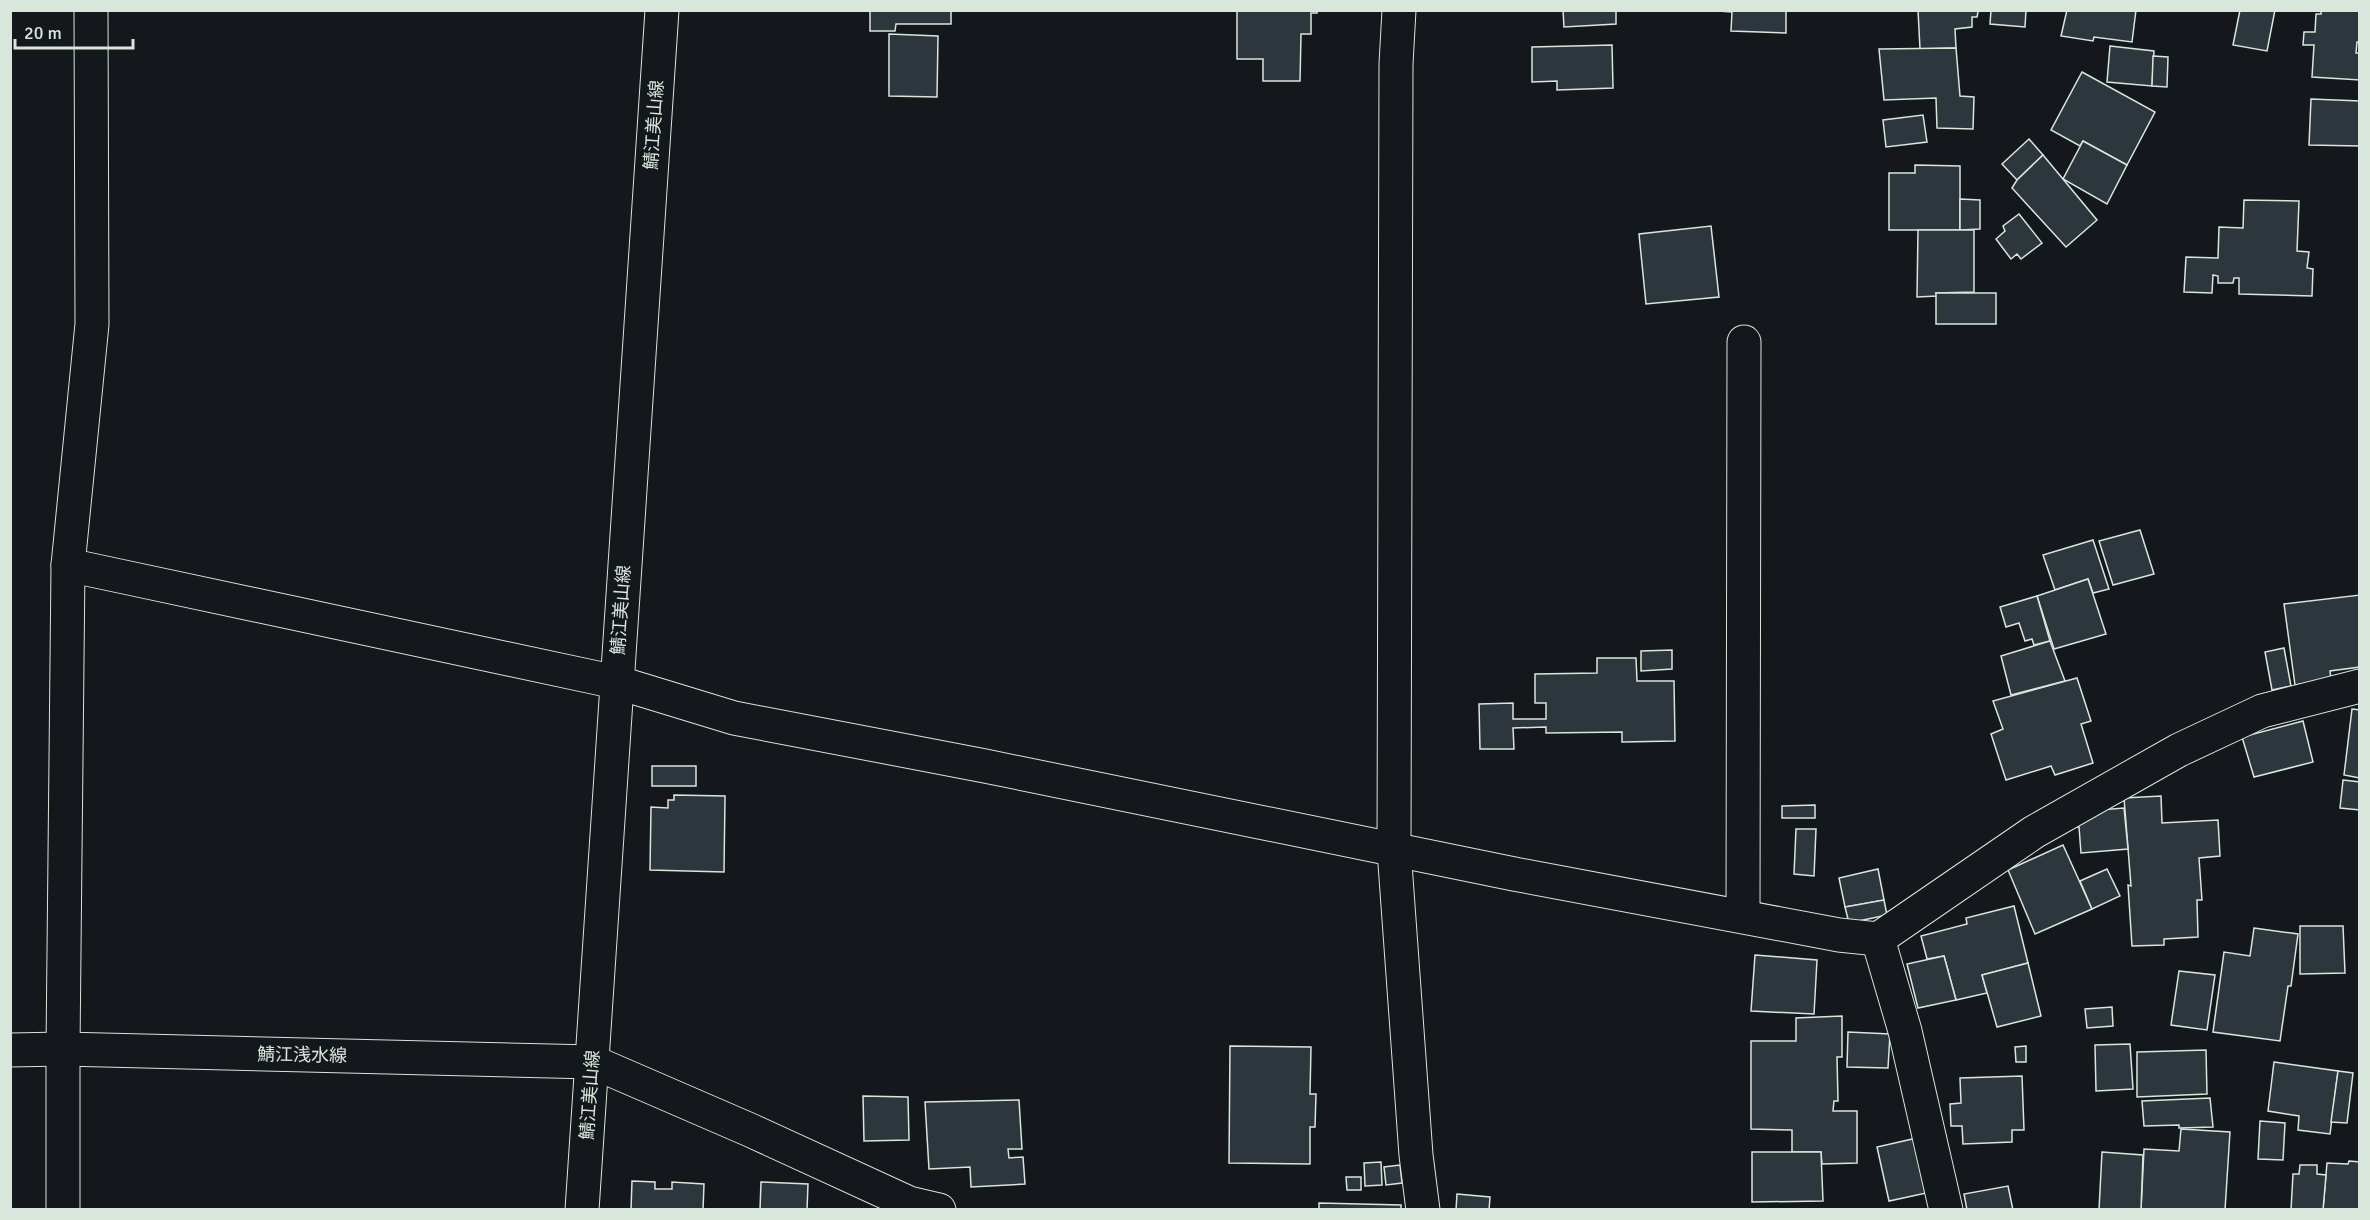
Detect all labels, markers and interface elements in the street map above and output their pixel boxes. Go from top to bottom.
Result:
scale bar [15,12,134,50]
text: 20 m [24,22,62,44]
street label: 鯖江美山線 [640,79,668,171]
street label: 鯖江美山線 [607,564,635,656]
street label: 鯖江浅水線 [257,1043,347,1067]
street label: 鯖江美山線 [576,1049,604,1141]

